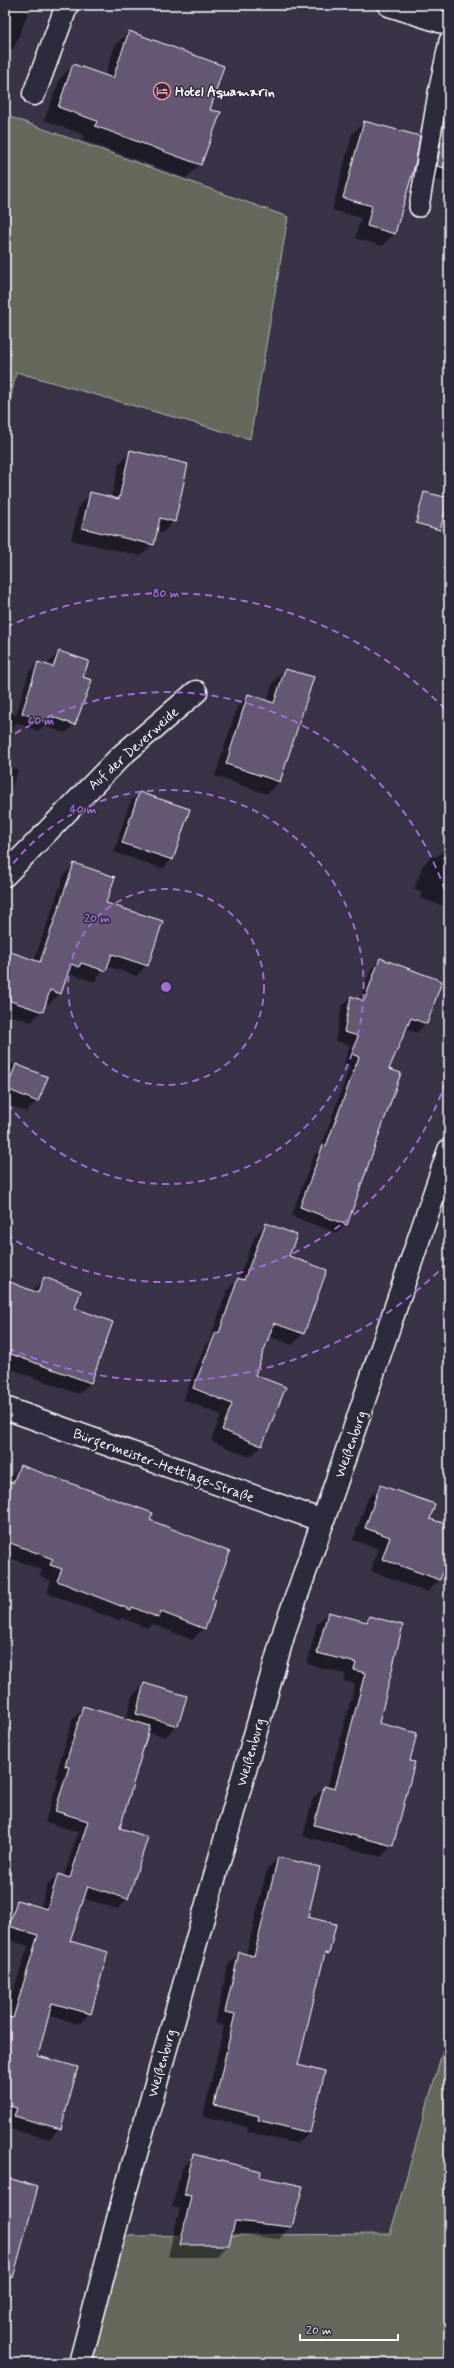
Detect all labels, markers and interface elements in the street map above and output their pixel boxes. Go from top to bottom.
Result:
hotel icon: Hotel Aquamarin [152,81,172,101]
place label: Hotel Aquamarin [175,83,275,101]
text: 80 m [153,586,180,602]
street label: Auf der Deverweide [85,703,183,794]
text: 60 m [28,713,54,729]
text: 40 m [70,802,97,818]
text: 20 m [84,911,110,927]
centre of rings [159,980,173,994]
street label: Weißenburg [331,1408,371,1480]
street label: Bürgermeister-Hettlage-Straße [70,1425,257,1509]
street label: Weißenburg [233,1716,269,1788]
street label: Weißenburg [144,2027,180,2099]
scale bar [300,2316,398,2342]
text: 20 m [306,2323,332,2339]

